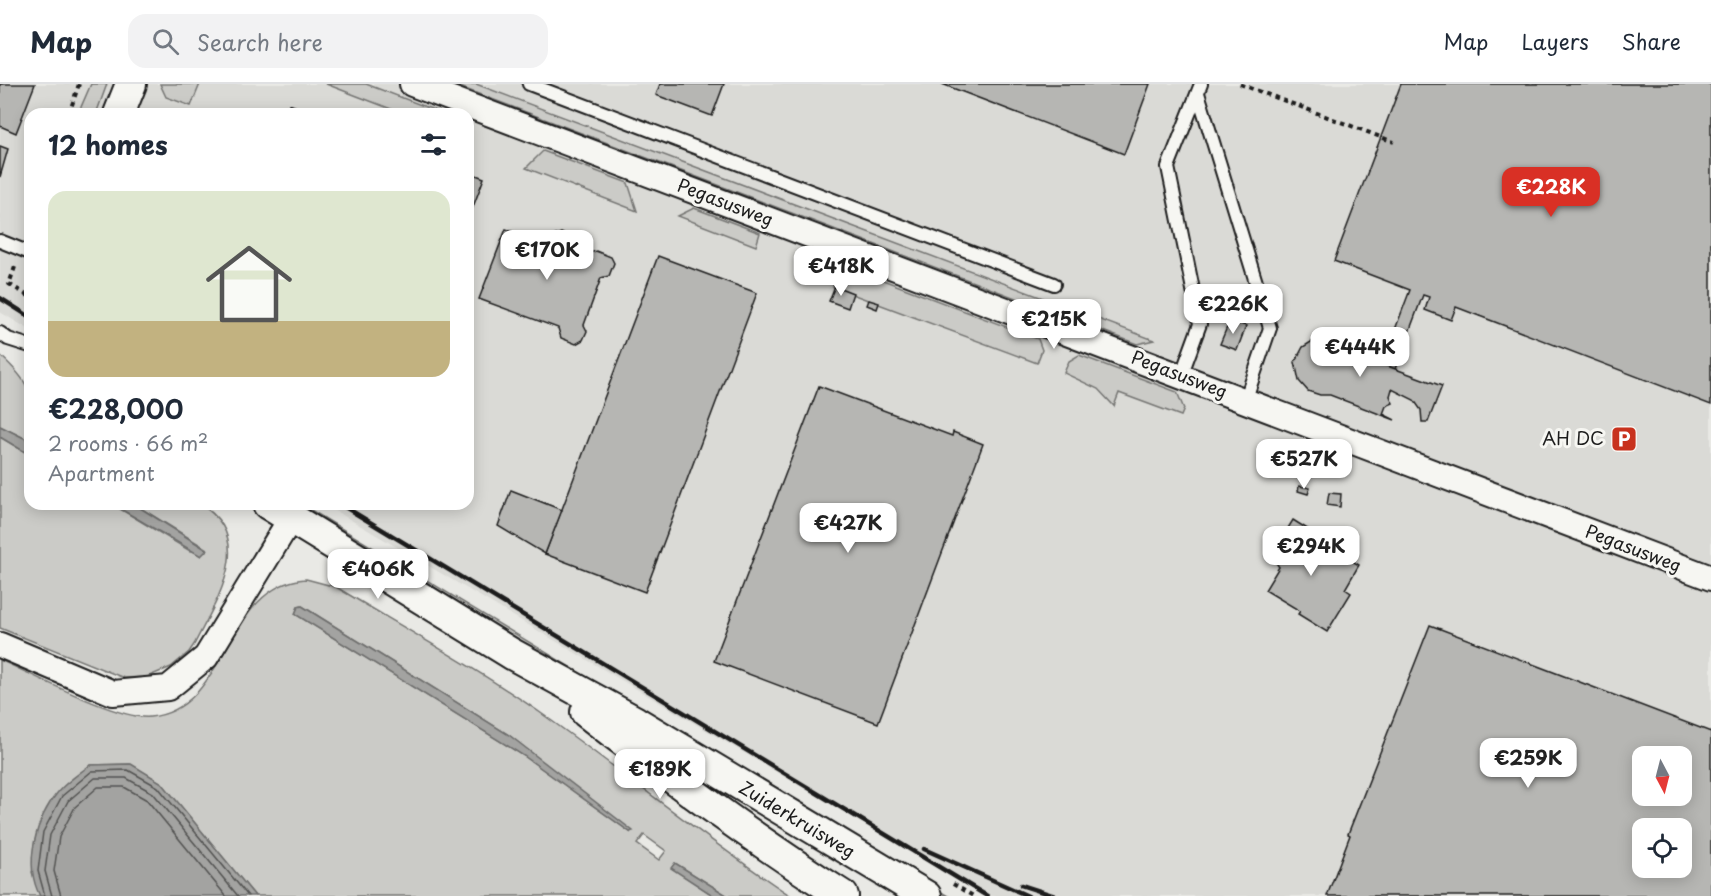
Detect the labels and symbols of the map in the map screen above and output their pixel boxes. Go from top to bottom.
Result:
pin: €228K [1509,167,1593,218]
street label: Pegasusweg [673,171,778,232]
pin: €170K [505,230,589,281]
pin: €418K [799,246,883,297]
pin: €226K [1191,284,1275,335]
pin: €215K [1012,299,1096,350]
pin: €444K [1318,327,1402,378]
street label: Pegasusweg [1127,343,1232,404]
place label: AH DC [1542,424,1604,451]
parking icon: AH DC [1609,424,1639,454]
pin: €527K [1262,439,1346,490]
pin: €427K [806,503,890,554]
street label: Pegasusweg [1581,517,1686,578]
pin: €294K [1269,526,1353,577]
pin: €406K [336,549,420,600]
pin: €259K [1486,738,1570,789]
north arrow [1632,746,1692,806]
pin: €189K [618,749,702,800]
street label: Zuiderkruisweg [735,773,861,864]

